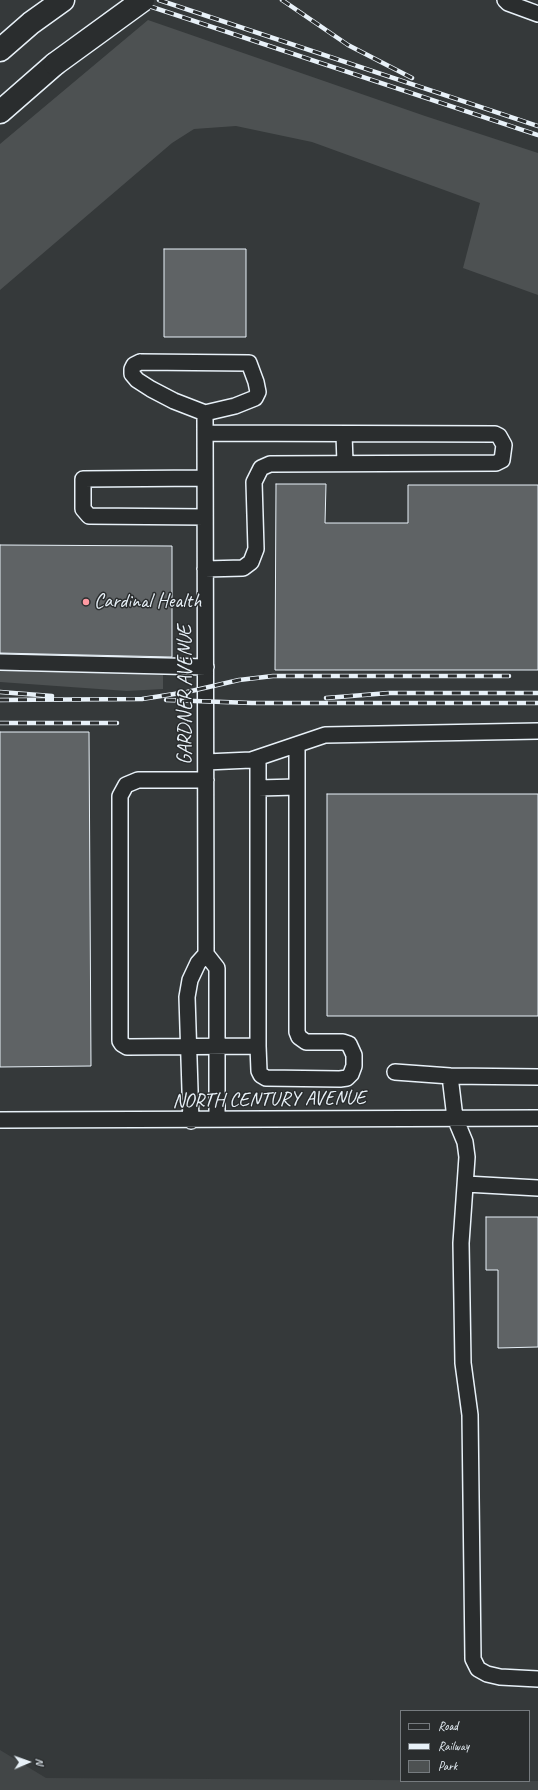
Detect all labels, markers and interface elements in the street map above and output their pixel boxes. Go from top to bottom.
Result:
place label: Cardinal Health [94,590,201,614]
marker: Cardinal Health [81,597,91,607]
street label: GARDNER AVENUE [174,625,198,765]
street label: NORTH CENTURY AVENUE [172,1086,366,1114]
legend [400,1710,530,1782]
text: Road [438,1718,458,1734]
text: Railway [438,1738,469,1754]
north arrow [8,1742,48,1782]
text: N [33,1758,47,1765]
text: Park [438,1758,457,1774]

